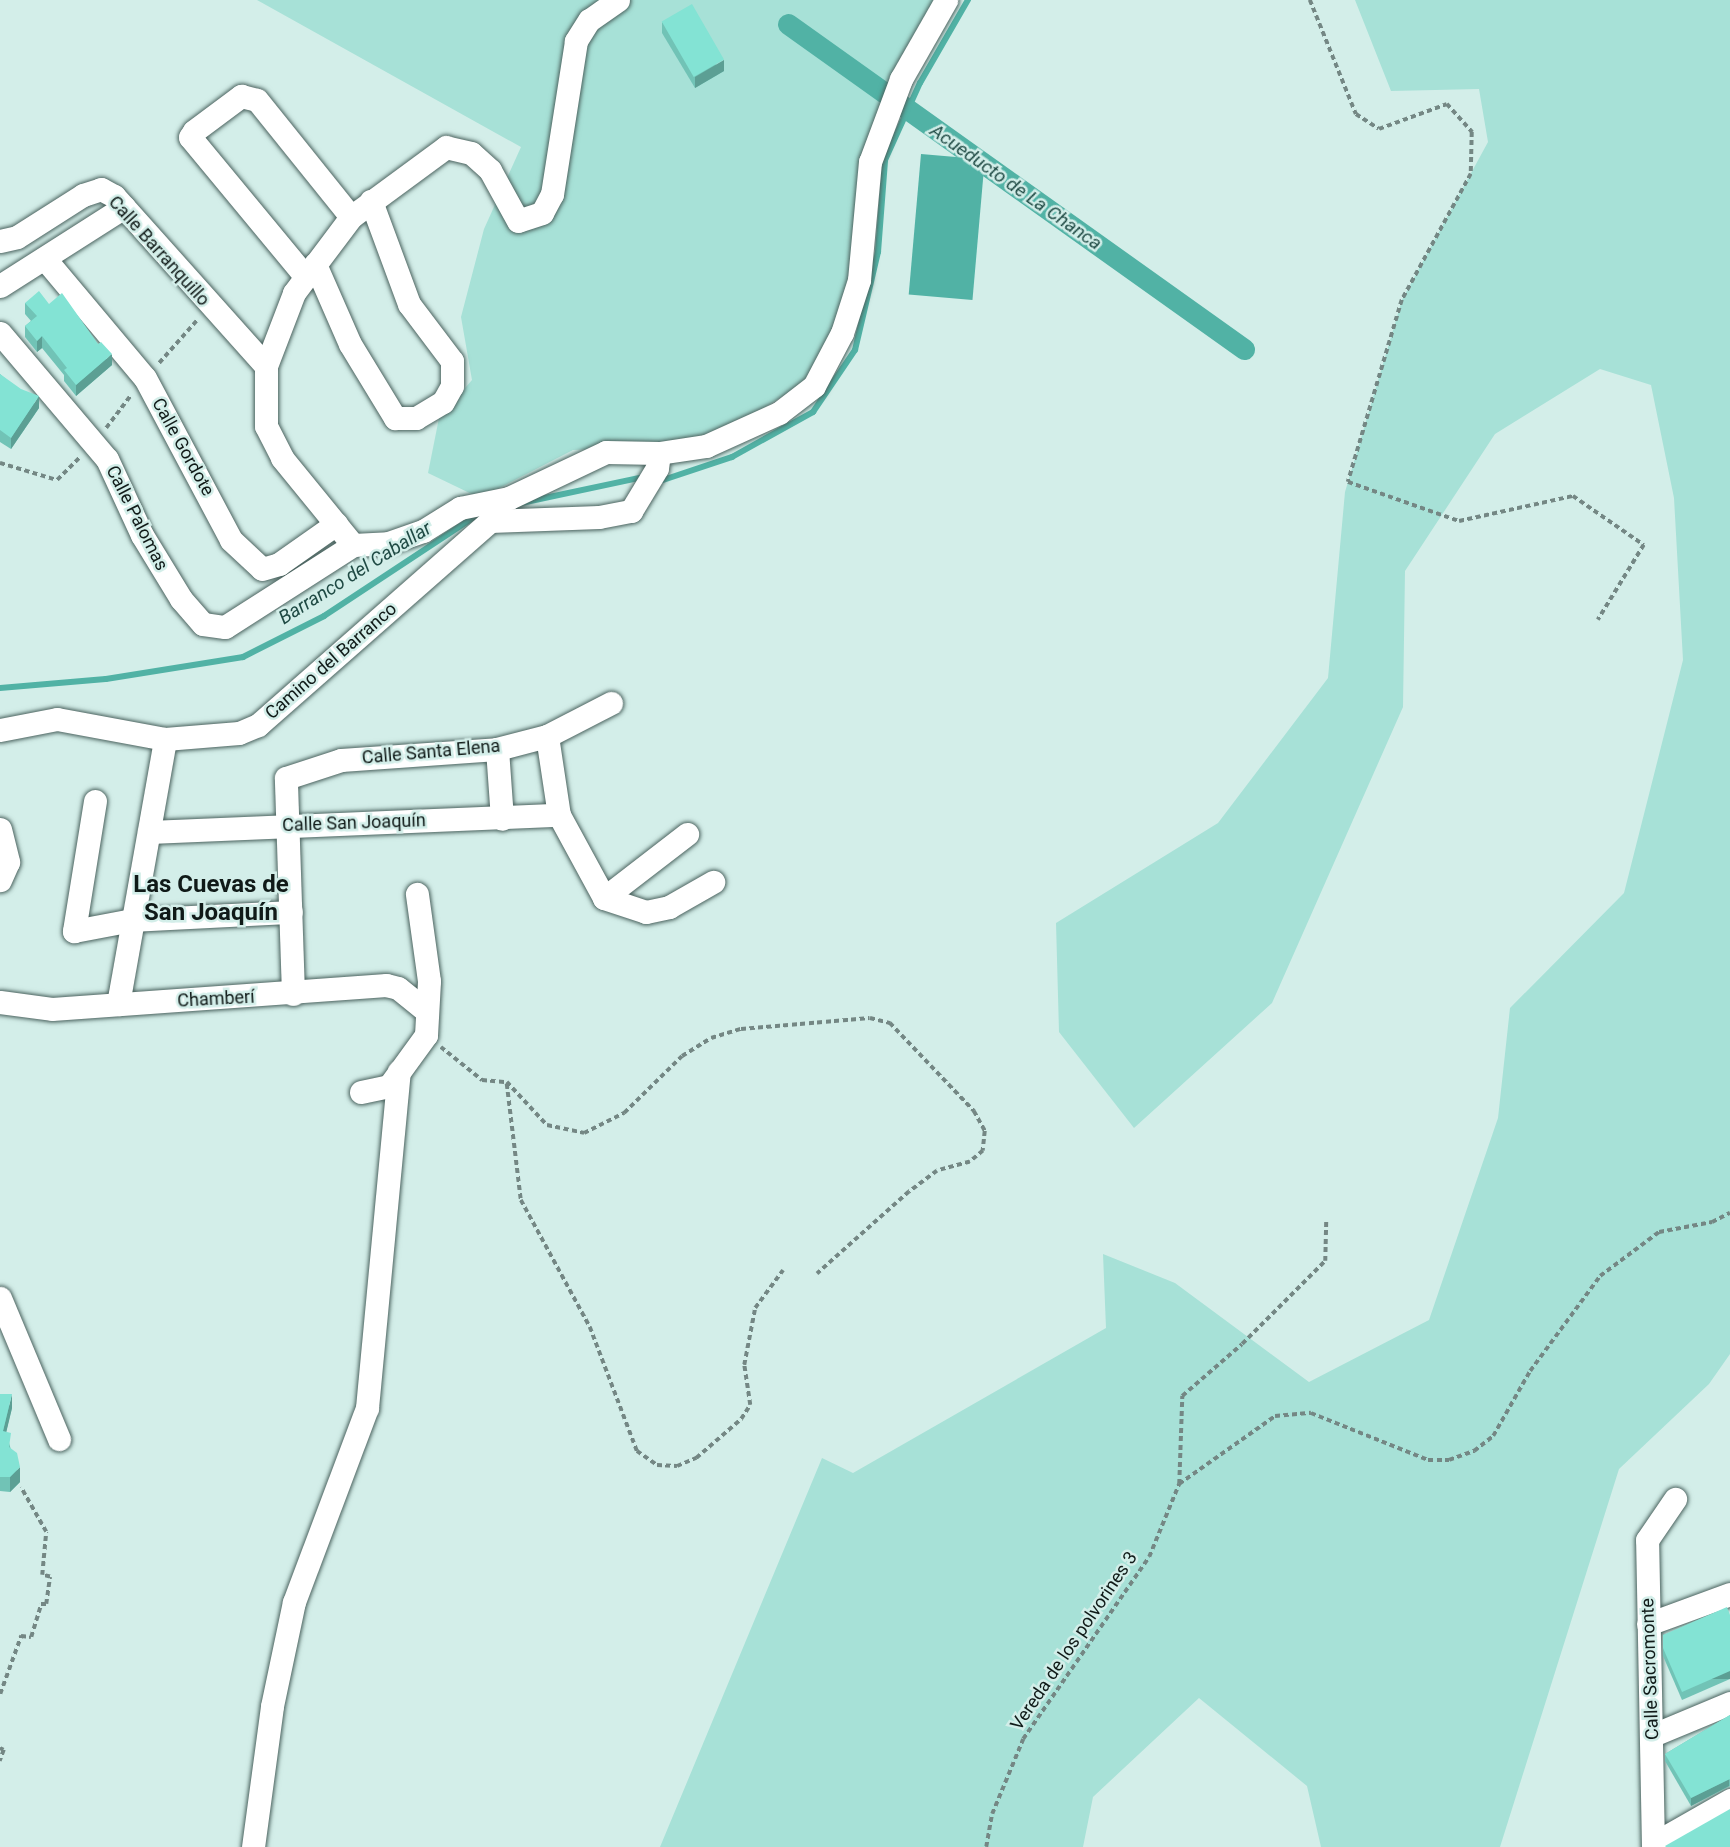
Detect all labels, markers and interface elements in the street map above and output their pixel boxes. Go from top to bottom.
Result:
water label: Acueducto de La Chanca [926,119,1106,255]
street label: Calle Barranquillo [104,192,214,310]
street label: Calle Gordote [147,394,219,500]
street label: Calle Palomas [101,462,173,574]
water label: Barranco del Caballar [274,517,436,629]
street label: Camino del Barranco [261,598,401,724]
street label: Calle Santa Elena [361,735,501,769]
street label: Calle San Joaquín [282,810,426,836]
district label: Las Cuevas de San Joaquín [133,871,289,927]
street label: Chamberí [177,986,255,1012]
street label: Vereda de los polvorines 3 [1006,1548,1142,1734]
street label: Calle Sacromonte [1637,1598,1663,1740]

